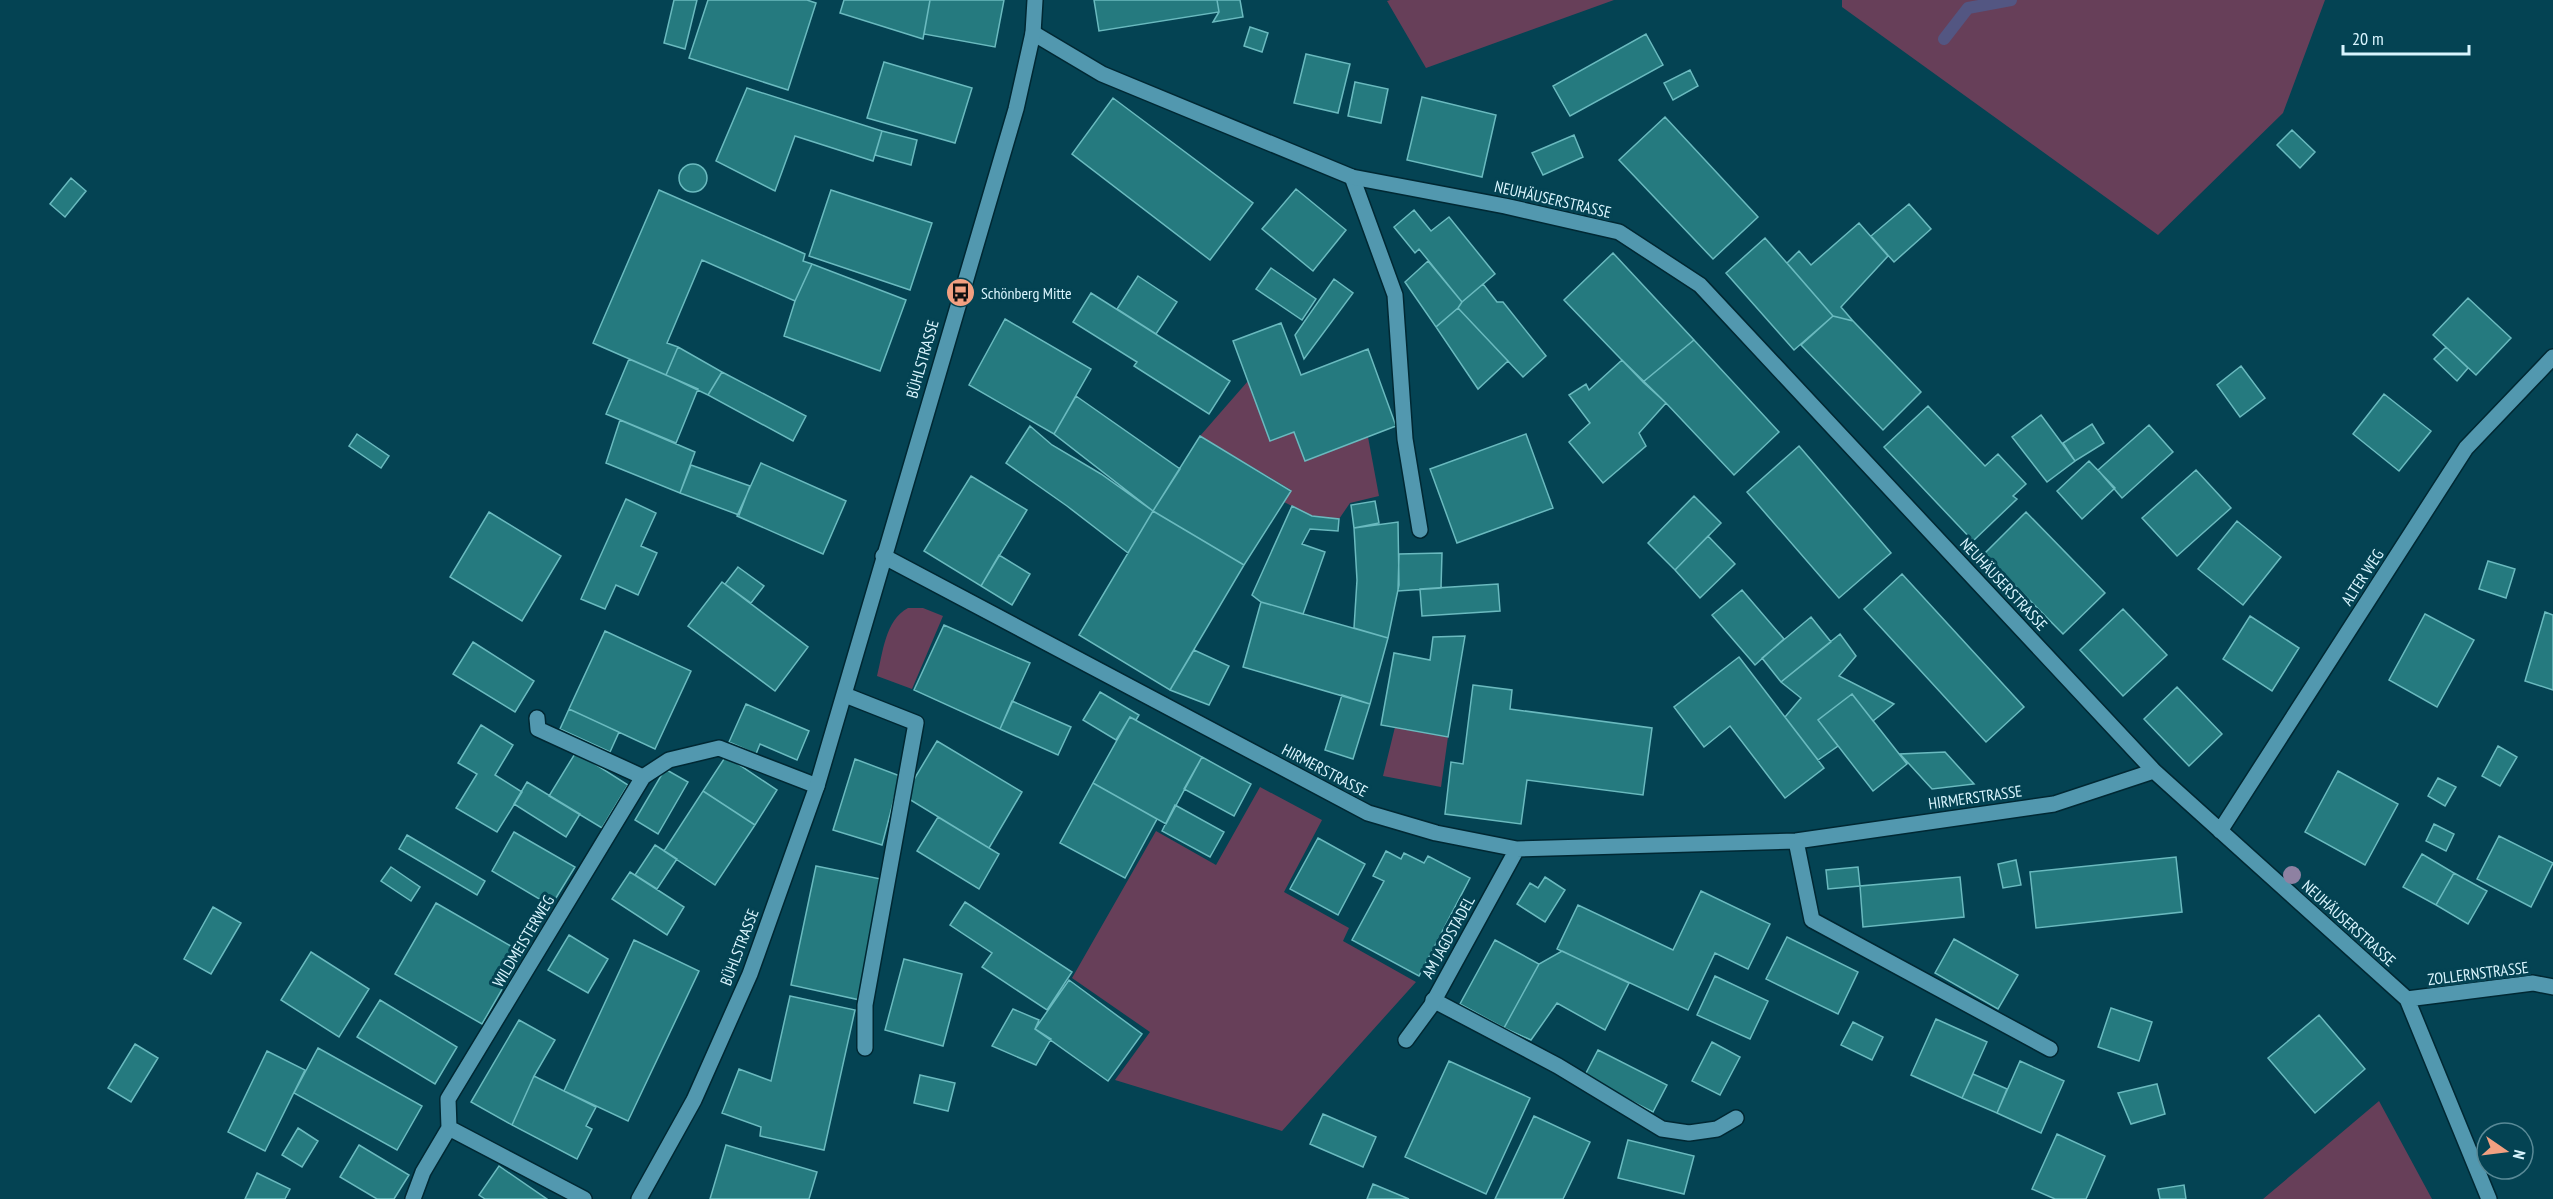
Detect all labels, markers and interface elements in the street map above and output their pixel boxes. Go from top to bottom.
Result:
scale bar [2343,18,2469,56]
text: 20 m [2352,27,2384,50]
street label: NEUHÄUSERSTRASSE [1493,176,1613,222]
bus stop icon: Schönberg Mitte [944,277,976,309]
place label: Schönberg Mitte [981,283,1072,303]
street label: BÜHLSTRASSE [901,317,943,400]
street label: NEUHÄUSERSTRASSE [1956,534,2052,634]
street label: ALTER WEG [2336,545,2388,609]
street label: HIRMERSTRASSE [1279,739,1371,801]
street label: HIRMERSTRASSE [1927,781,2023,813]
street label: NEUHÄUSERSTRASSE [2298,876,2400,970]
street label: WILDMEISTERWEG [488,891,558,991]
street label: AM JAGDSTADEL [1417,892,1479,982]
street label: BÜHLSTRASSE [715,906,763,988]
street label: ZOLLERNSTRASSE [2426,957,2530,989]
north arrow [2475,1121,2535,1181]
text: N [2509,1148,2530,1161]

